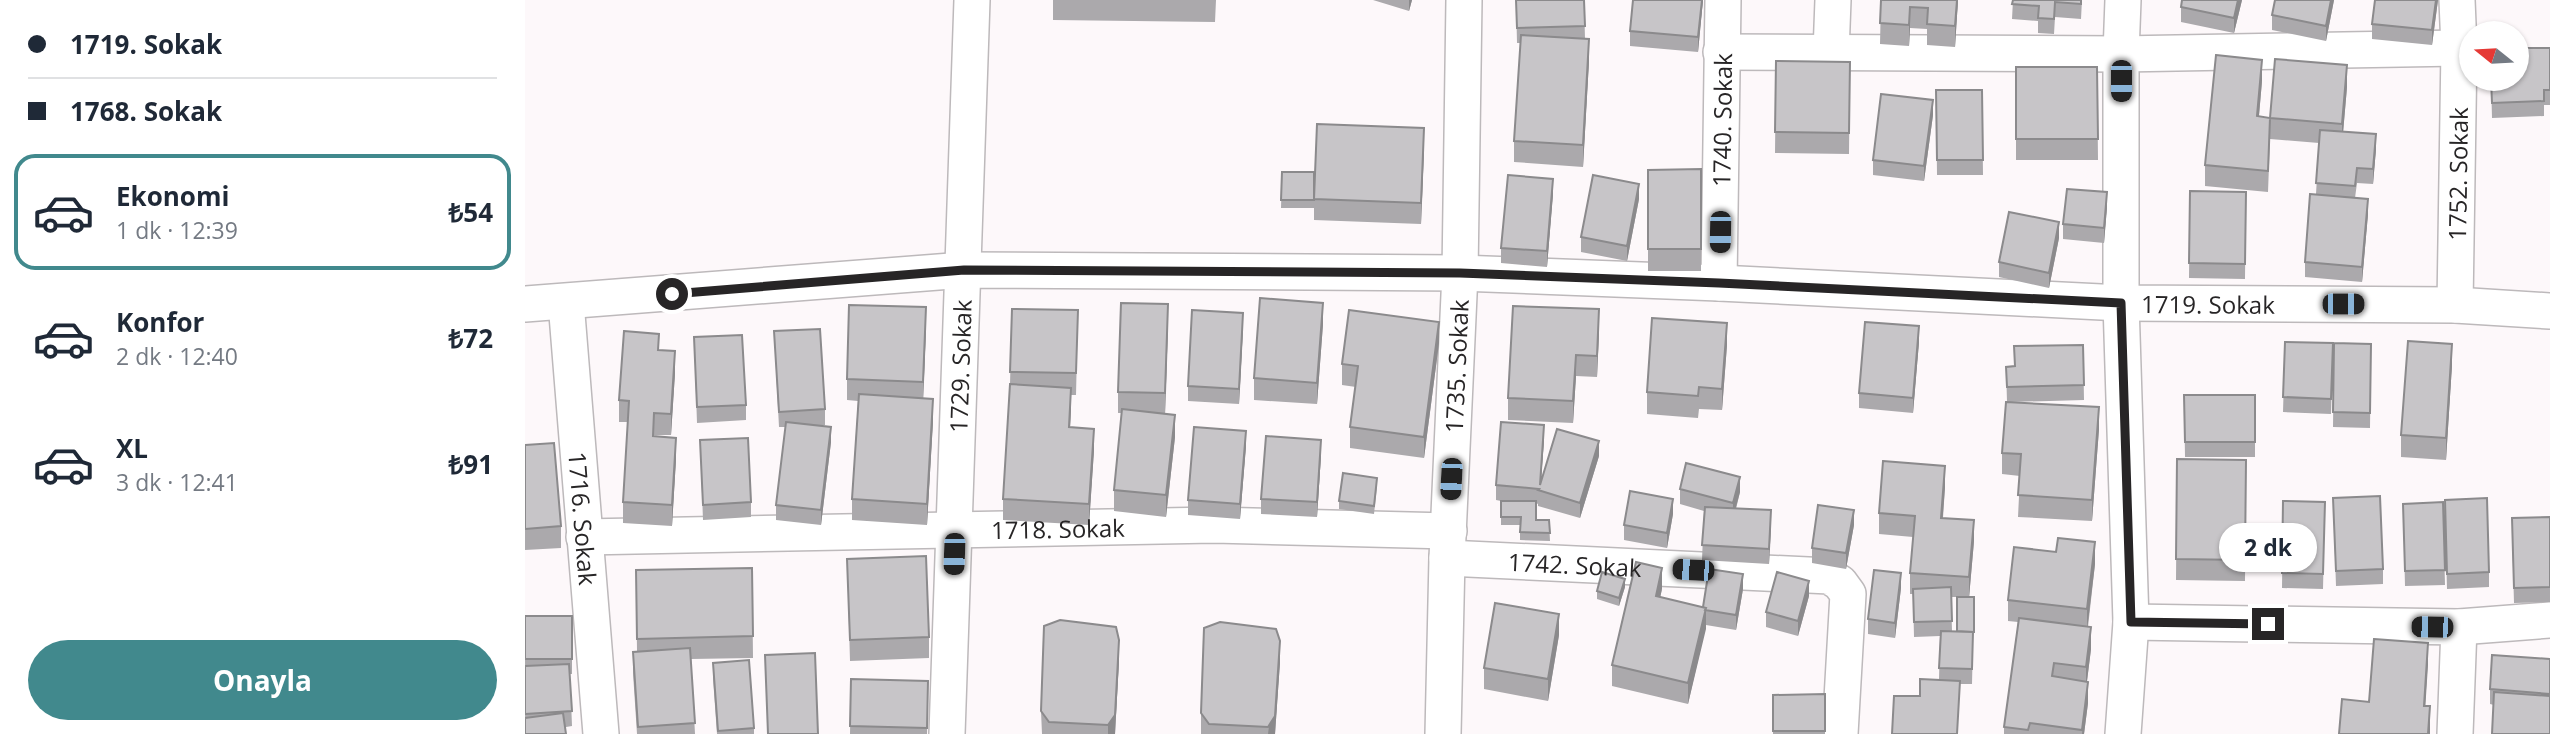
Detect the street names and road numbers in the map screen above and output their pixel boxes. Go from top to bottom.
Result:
street label: 1740. Sokak [1704,53,1739,187]
street label: 1752. Sokak [2440,107,2475,241]
street label: 1719. Sokak [2141,287,2275,320]
street label: 1729. Sokak [941,298,978,434]
street label: 1735. Sokak [1436,298,1475,434]
street label: 1716. Sokak [562,450,605,587]
street label: 1718. Sokak [991,510,1125,546]
street label: 1742. Sokak [1507,544,1643,584]

